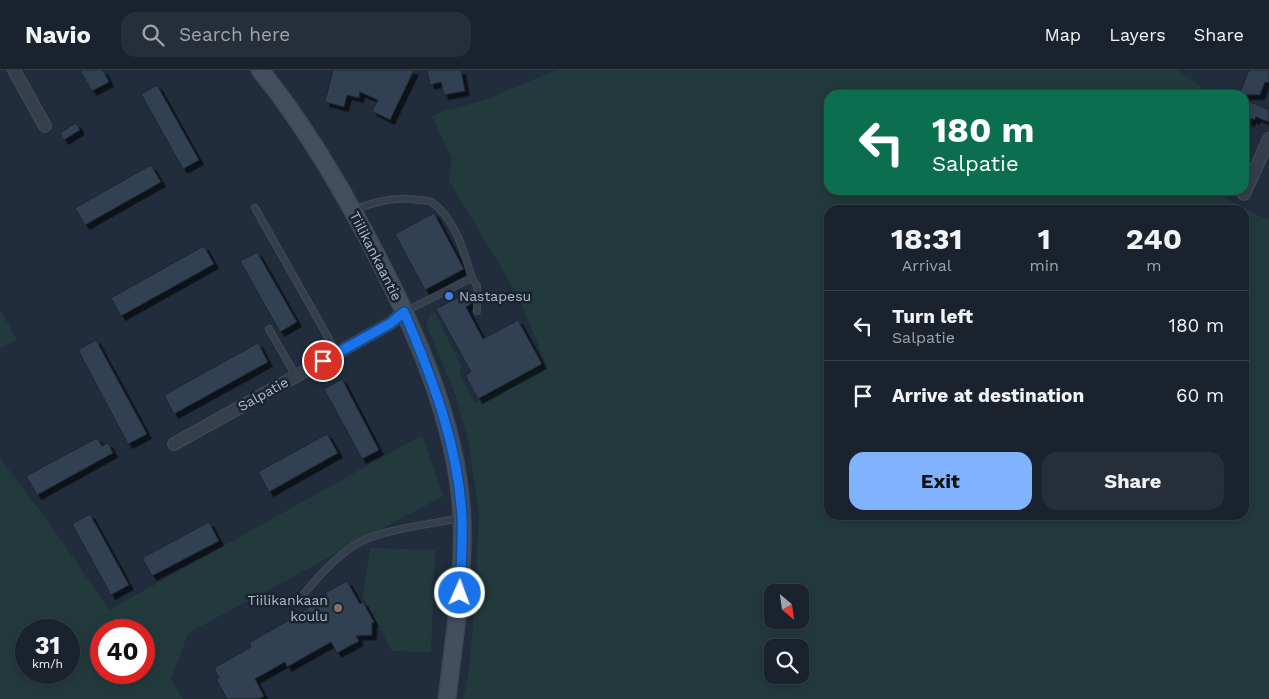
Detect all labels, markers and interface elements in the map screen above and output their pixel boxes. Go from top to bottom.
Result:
search box [121,12,471,57]
text: Navio [25,21,91,49]
icon: search [139,21,167,49]
text: Search here [179,23,290,46]
text: Map [1044,24,1081,45]
text: Layers [1109,24,1166,45]
text: Share [1194,24,1244,45]
text: 180 m [932,109,1035,151]
icon: left [849,110,914,175]
text: Salpatie [932,151,1019,176]
street label: Tiilikankaantie [347,209,405,303]
text: 18:31 [891,221,962,256]
text: 1 [1038,221,1051,256]
text: 240 [1126,221,1182,256]
text: Arrival [902,256,952,275]
text: min [1029,256,1059,275]
text: m [1146,256,1162,275]
place label: Nastapesu [459,288,531,304]
marker: Nastapesu [443,290,455,302]
text: Turn left [892,305,973,328]
icon: left [849,312,877,340]
text: 180 m [1168,314,1224,337]
text: Salpatie [892,328,955,347]
pin [302,340,344,382]
icon: arrive [309,347,337,375]
street label: Salpatie [235,374,291,414]
icon: arrive [849,382,877,410]
text: Arrive at destination [892,384,1084,407]
text: 60 m [1176,384,1224,407]
button: Exit [849,452,1032,510]
button: Share [1042,452,1224,510]
position arrow [433,566,485,618]
north arrow [764,584,809,629]
map controls [764,584,809,684]
place label: Tiilikankaan koulu [248,592,328,624]
marker: Tiilikankaan koulu [332,602,344,614]
speed limit sign: 40 [90,619,155,684]
text: 31 [35,631,60,660]
button: search [764,639,809,684]
text: km/h [32,657,63,671]

